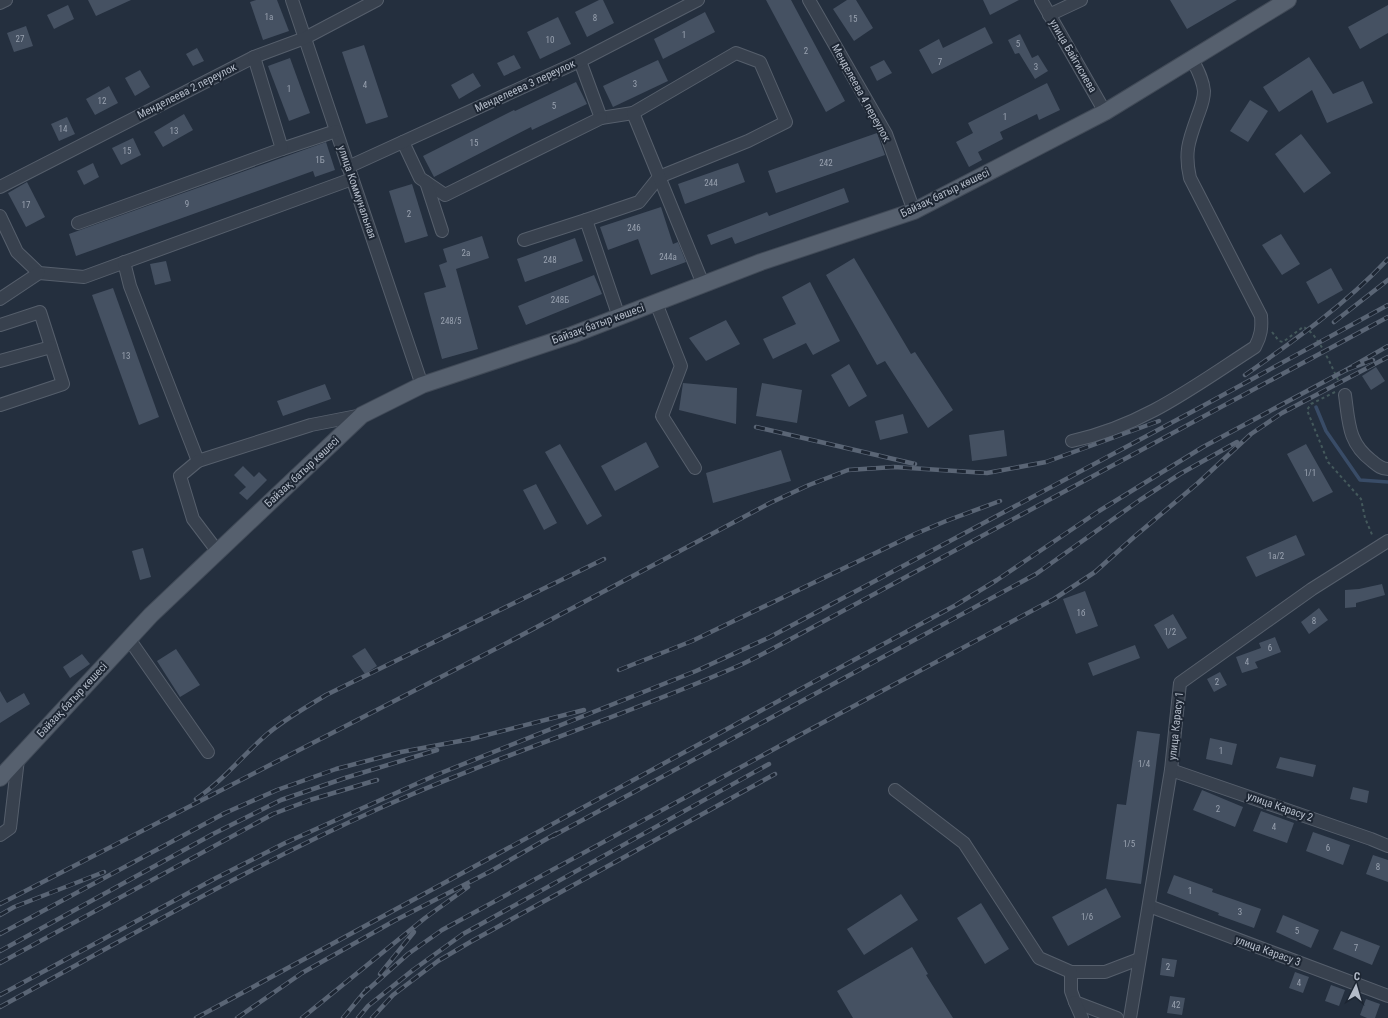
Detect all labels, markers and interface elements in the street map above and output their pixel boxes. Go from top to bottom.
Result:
house number: 1а [265,12,273,22]
house number: 8 [593,13,597,23]
house number: 15 [849,14,858,24]
street label: улица Байгисиева [1047,17,1099,95]
house number: 1 [682,30,686,40]
house number: 27 [16,34,25,44]
house number: 10 [546,35,554,45]
house number: 5 [1016,39,1021,49]
street label: Менделеева 4 переулок [829,42,894,145]
house number: 2 [804,46,809,56]
street label: Менделеева 3 переулок [473,57,578,115]
house number: 7 [938,57,943,67]
street label: Менделеева 2 переулок [135,60,239,122]
house number: 3 [1034,62,1038,72]
house number: 3 [633,79,637,89]
house number: 4 [363,80,368,90]
house number: 1 [287,84,291,94]
house number: 12 [98,96,107,106]
house number: 5 [552,101,557,111]
house number: 1 [1003,112,1007,122]
house number: 14 [59,124,68,134]
house number: 13 [170,126,178,136]
house number: 15 [470,138,479,148]
street label: улица Коммунальная [335,144,379,240]
house number: 15 [123,146,132,156]
house number: 1Б [315,155,325,165]
house number: 242 [819,158,833,168]
street label: Байзақ батыр көшесі [898,166,992,220]
house number: 244 [704,178,718,188]
house number: 9 [185,199,189,209]
house number: 17 [22,200,31,210]
house number: 2 [407,209,412,219]
house number: 246 [627,223,641,233]
house number: 2а [462,248,470,258]
house number: 244а [659,252,677,262]
house number: 248 [543,255,557,265]
house number: 248Б [551,295,569,305]
street label: Байзақ батыр көшесі [550,301,646,347]
house number: 248/5 [440,316,462,326]
house number: 13 [122,351,130,361]
street label: Байзақ батыр көшесі [262,434,342,510]
house number: 1/1 [1304,468,1316,478]
house number: 1а/2 [1268,551,1285,561]
house number: 1б [1077,608,1086,618]
house number: 8 [1312,616,1316,626]
house number: 1/2 [1164,627,1177,637]
house number: 6 [1268,643,1272,653]
house number: 4 [1245,657,1250,667]
street label: Байзақ батыр көшесі [34,660,110,740]
house number: 2 [1215,677,1220,687]
street label: улица Карасу 1 [1166,691,1186,761]
house number: 1 [1219,746,1223,756]
house number: 1/4 [1138,759,1151,769]
street label: улица Карасу 2 [1245,790,1315,824]
house number: 2 [1216,804,1221,814]
house number: 4 [1272,822,1277,832]
house number: 1/5 [1123,839,1136,849]
house number: 6 [1326,843,1330,853]
house number: 8 [1376,862,1380,872]
house number: 1 [1188,886,1192,896]
house number: 3 [1238,907,1242,917]
house number: 1/6 [1081,912,1093,922]
house number: 5 [1295,926,1300,936]
street label: улица Карасу 3 [1233,933,1303,969]
house number: 7 [1354,943,1359,953]
house number: 2 [1166,962,1171,972]
north arrow [1336,966,1376,1006]
text: С [1353,970,1361,983]
house number: 4 [1297,978,1302,988]
house number: 42 [1172,1000,1181,1010]

